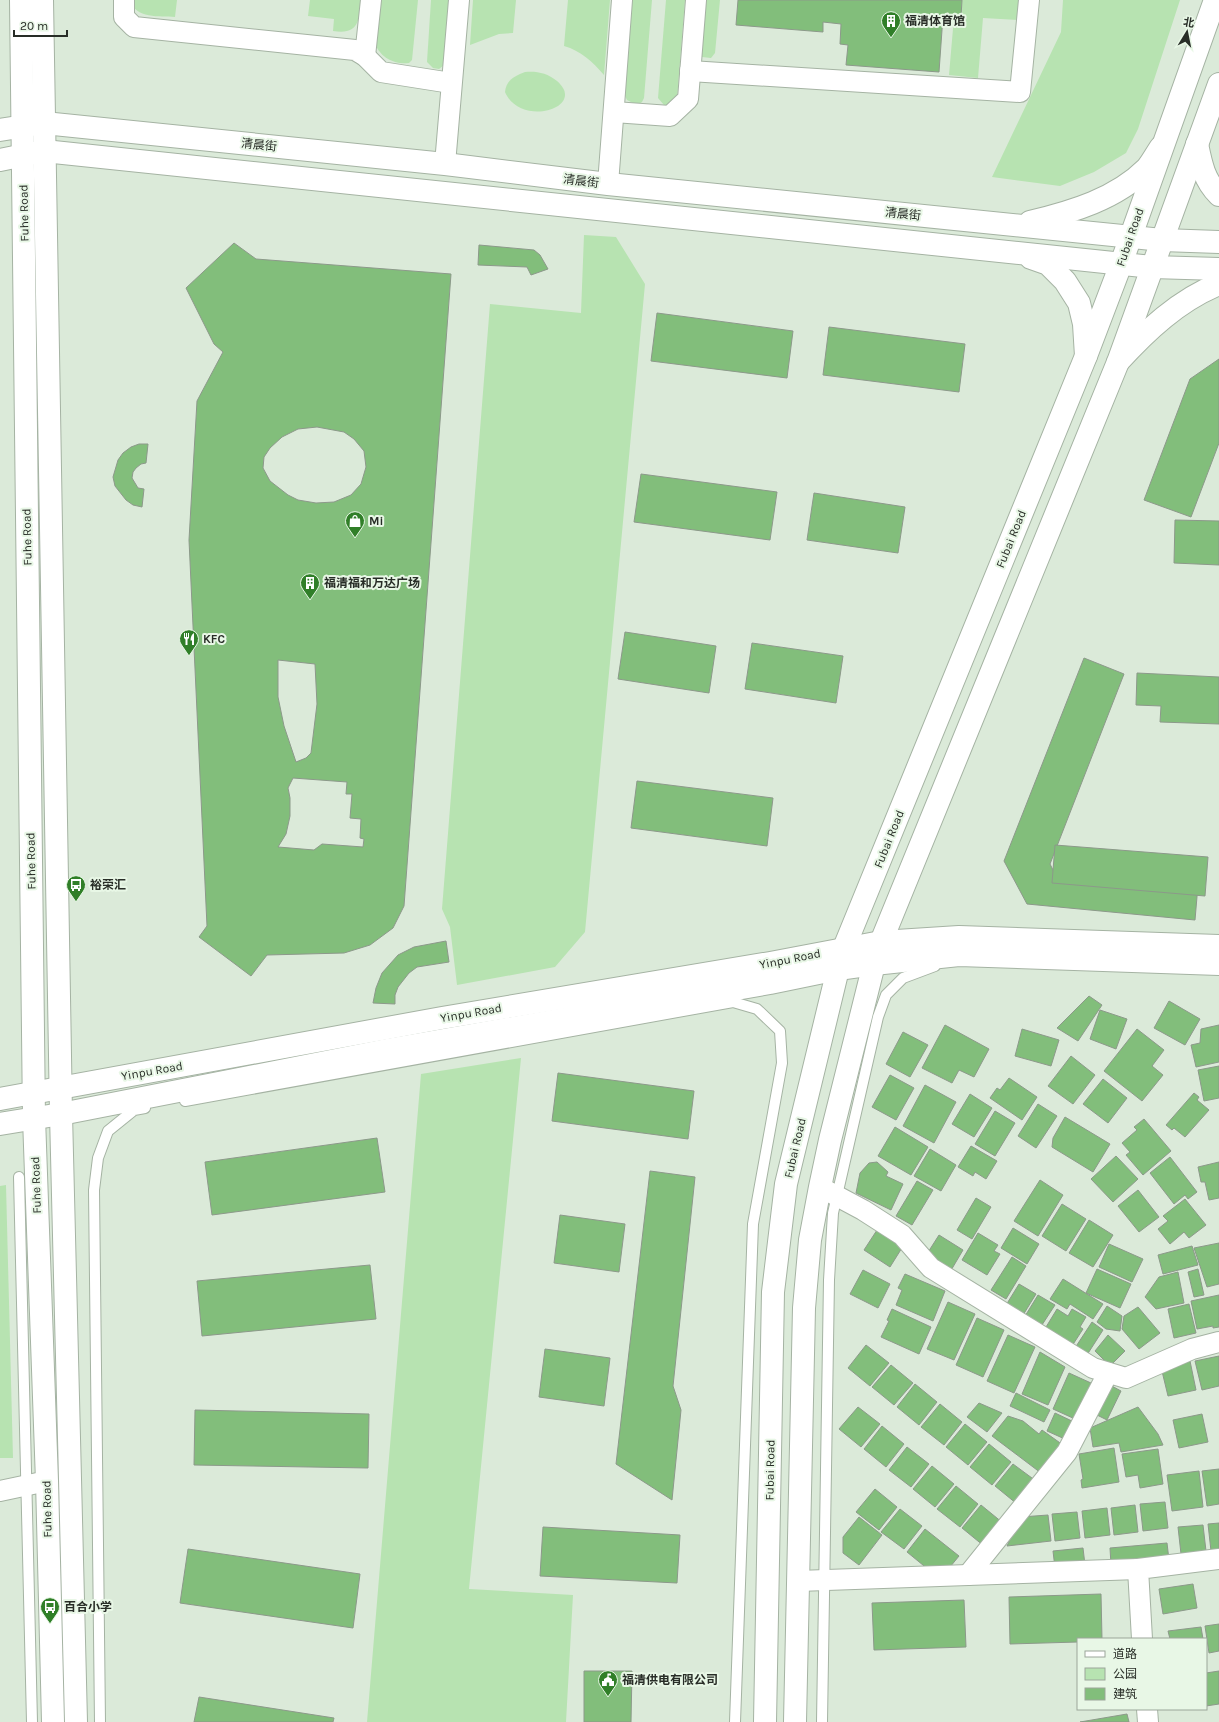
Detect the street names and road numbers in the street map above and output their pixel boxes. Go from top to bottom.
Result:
street label: 清晨街 [240,136,278,154]
street label: 清晨街 [562,172,600,190]
street label: Fuhe Road [17,184,31,242]
street label: 清晨街 [884,205,922,223]
street label: Fubai Road [1113,206,1147,268]
street label: Fuhe Road [20,508,34,566]
street label: Fubai Road [993,508,1029,570]
street label: Fubai Road [871,808,907,870]
street label: Fuhe Road [24,832,38,890]
street label: Yinpu Road [758,946,822,972]
street label: Yinpu Road [439,1001,503,1025]
street label: Yinpu Road [120,1059,184,1083]
street label: Fubai Road [781,1117,809,1179]
street label: Fuhe Road [28,1156,44,1214]
street label: Fubai Road [762,1439,778,1501]
street label: Fuhe Road [40,1480,54,1538]

